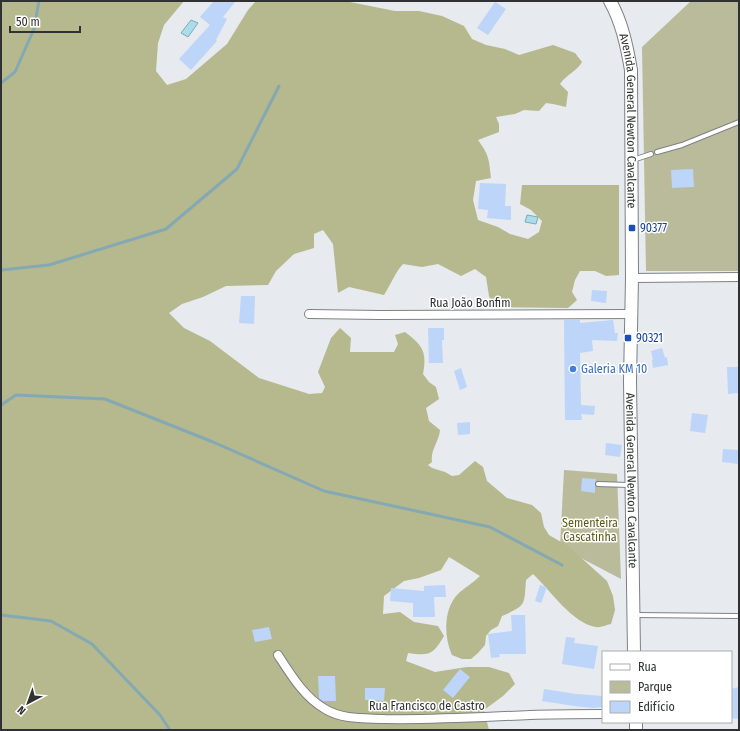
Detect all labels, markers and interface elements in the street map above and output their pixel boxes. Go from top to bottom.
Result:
scale bar [10,8,80,34]
text: 50 m [16,15,40,29]
street label: Avenida General Newton Cavalcante [616,32,639,209]
place label: 90377 [640,221,667,235]
marker: 90377 [627,223,637,233]
street label: Rua João Bonfim [430,296,510,310]
place label: 90321 [636,331,663,345]
marker: 90321 [623,333,633,343]
place label: Galeria KM 10 [581,362,647,376]
marker: Galeria KM 10 [568,364,578,374]
street label: Avenida General Newton Cavalcante [623,393,640,569]
park label: Sementeira Cascatinha [562,516,618,544]
legend [602,651,732,723]
text: Rua [638,660,657,674]
text: Parque [638,680,672,694]
north arrow [8,683,48,723]
street label: Rua Francisco de Castro [369,699,485,713]
text: Edifício [638,700,675,714]
text: N [15,703,29,717]

